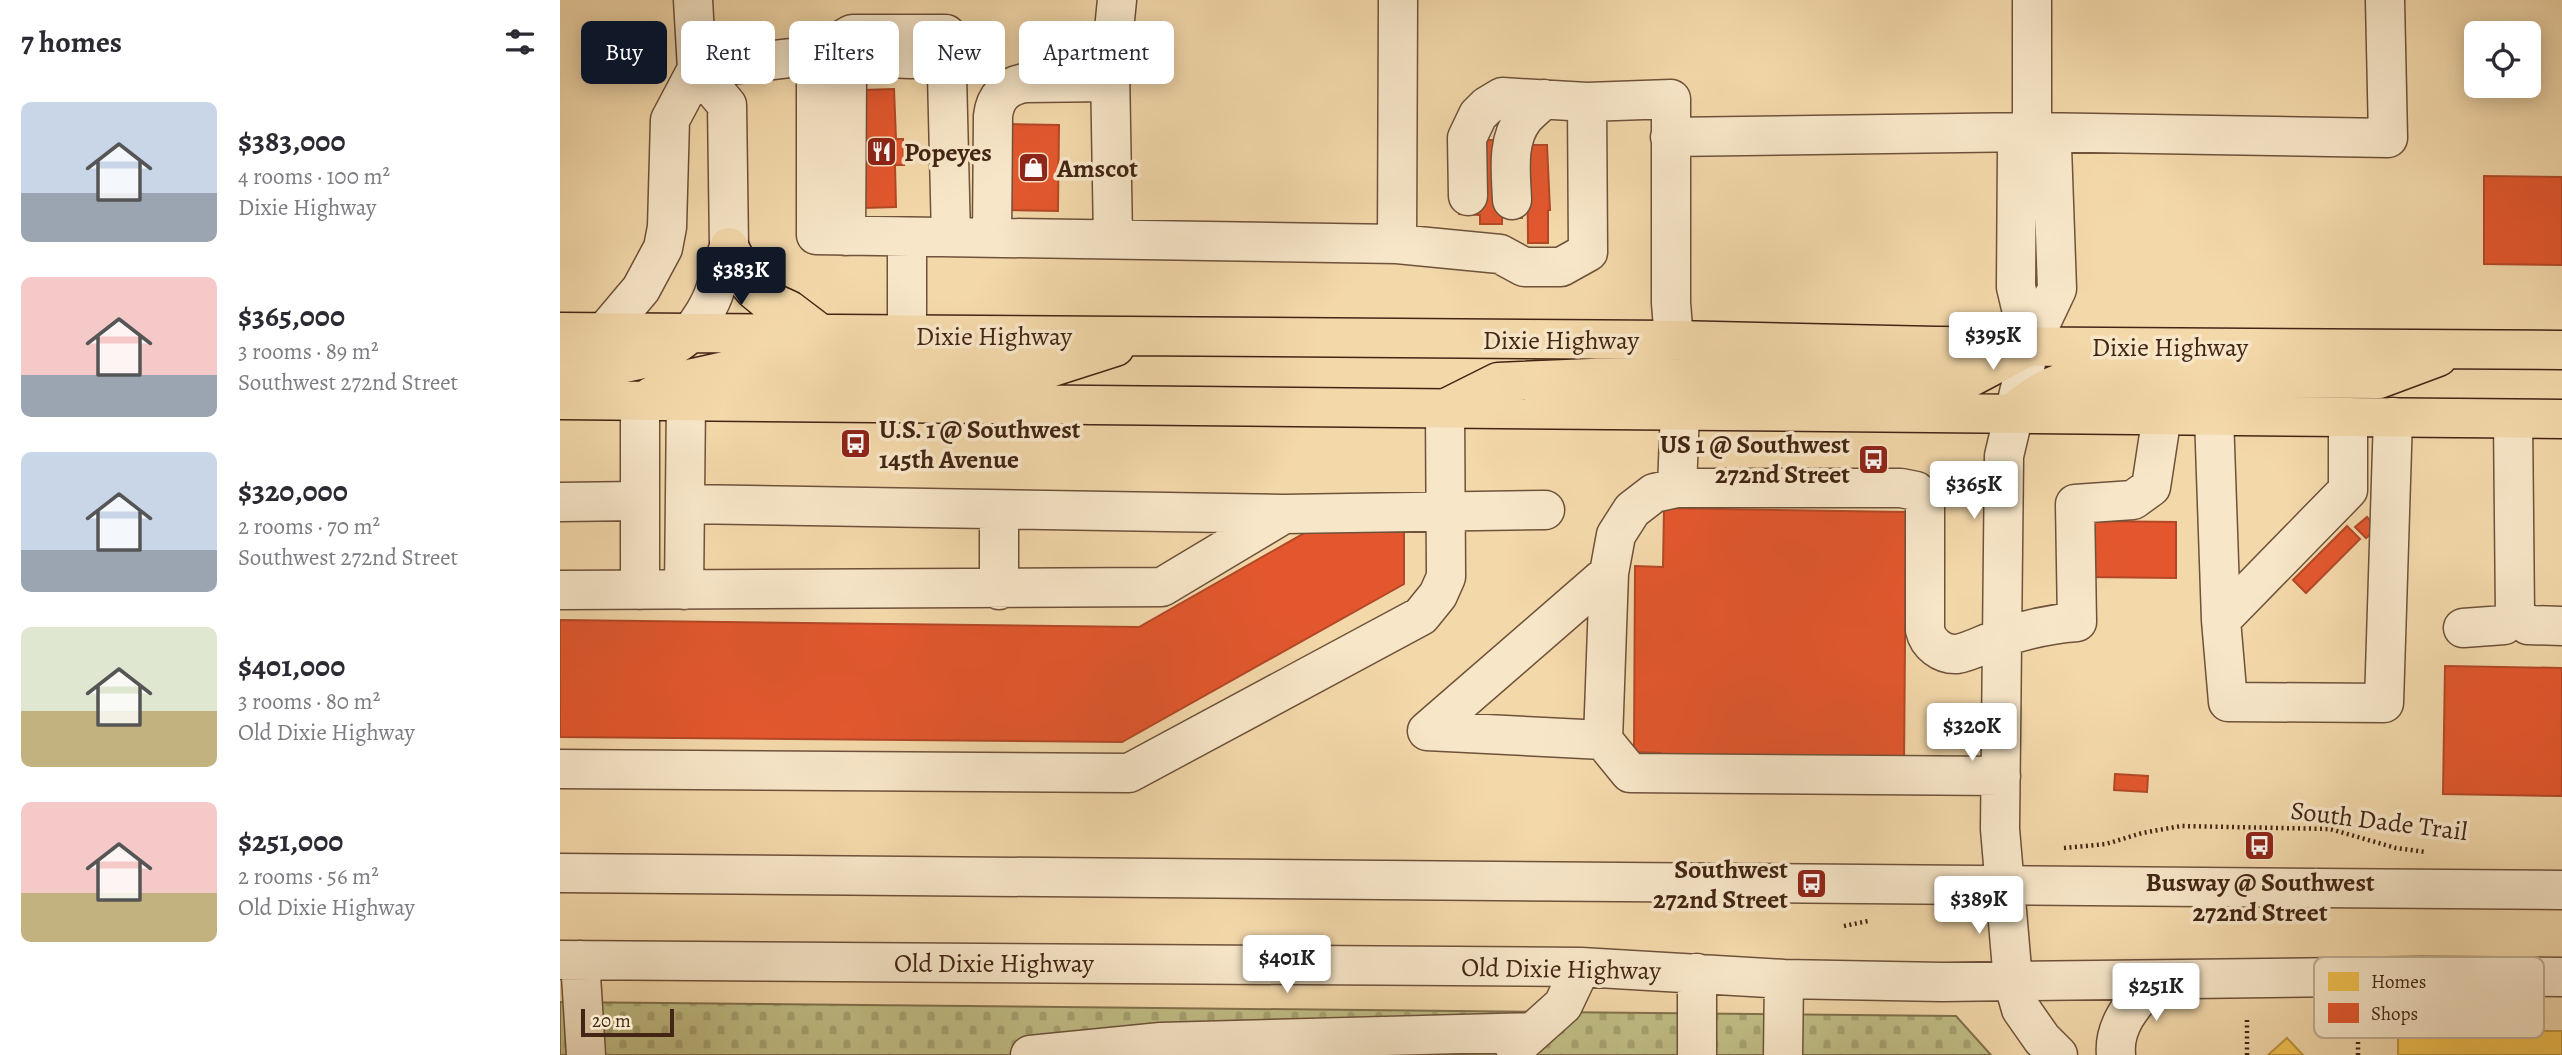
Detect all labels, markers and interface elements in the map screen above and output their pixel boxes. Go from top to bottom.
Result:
chip: Buy [581,21,667,84]
chip: Rent [681,21,775,84]
chip: Filters [789,21,899,84]
chip: New [913,21,1005,84]
chip: Apartment [1019,21,1174,84]
map controls [2464,21,2541,98]
button: locate [2464,21,2541,98]
text: 7 homes [21,22,122,62]
icon: filters [501,23,539,61]
text: $383,000 [238,121,346,161]
icon: home [77,130,161,214]
restaurant icon: Popeyes [864,135,898,169]
place label: Popeyes [904,135,992,170]
shop icon: Amscot [1017,151,1051,185]
place label: Amscot [1056,151,1138,186]
text: 4 rooms · 100 m² [238,161,390,192]
text: Dixie Highway [238,192,376,223]
pin: $383K [692,247,790,307]
text: $383K [713,254,769,285]
text: $365,000 [238,296,345,336]
icon: home [77,305,161,389]
pin: $395K [1944,312,2042,372]
street label: Dixie Highway [916,319,1073,354]
text: $395K [1965,319,2021,350]
street label: Dixie Highway [1483,323,1640,358]
street label: Dixie Highway [2092,330,2249,365]
text: 3 rooms · 89 m² [238,336,379,367]
text: Southwest 272nd Street [238,367,458,398]
place label: U.S. 1 @ Southwest 145th Avenue [879,412,1081,477]
bus stop icon: U.S. 1 @ Southwest 145th Avenue [839,427,873,461]
place label: US 1 @ Southwest 272nd Street [1660,427,1850,492]
bus stop icon: US 1 @ Southwest 272nd Street [1856,442,1890,476]
pin: $365K [1925,462,2023,521]
text: $365K [1946,468,2002,499]
text: $320,000 [238,471,348,511]
icon: home [77,480,161,564]
text: 2 rooms · 70 m² [238,511,380,542]
text: Southwest 272nd Street [238,542,458,573]
text: $401,000 [238,646,345,686]
icon: home [77,655,161,739]
text: 3 rooms · 80 m² [238,686,380,717]
pin: $320K [1923,704,2021,763]
text: $320K [1943,710,2001,741]
text: Old Dixie Highway [238,717,415,748]
street label: South Dade Trail [2289,793,2469,849]
text: $251,000 [238,821,343,861]
bus stop icon: Busway @ Southwest 272nd Street [2243,829,2277,863]
icon: home [77,830,161,914]
place label: Southwest 272nd Street [1653,852,1788,917]
text: 2 rooms · 56 m² [238,861,379,892]
place label: Busway @ Southwest 272nd Street [2145,865,2375,930]
bus stop icon: Southwest 272nd Street [1794,867,1828,901]
pin: $389K [1930,876,2028,936]
text: $389K [1950,883,2008,914]
text: Old Dixie Highway [238,892,415,923]
pin: $401K [1238,936,1336,995]
text: $401K [1259,942,1315,973]
street label: Old Dixie Highway [894,946,1094,981]
street label: Old Dixie Highway [1461,950,1662,988]
legend [2314,957,2544,1038]
pin: $251K [2107,964,2205,1023]
text: Homes [2371,969,2426,995]
text: $251K [2129,970,2184,1001]
text: Shops [2371,1001,2418,1027]
scale bar [581,1006,674,1038]
text: 20 m [592,1008,631,1034]

